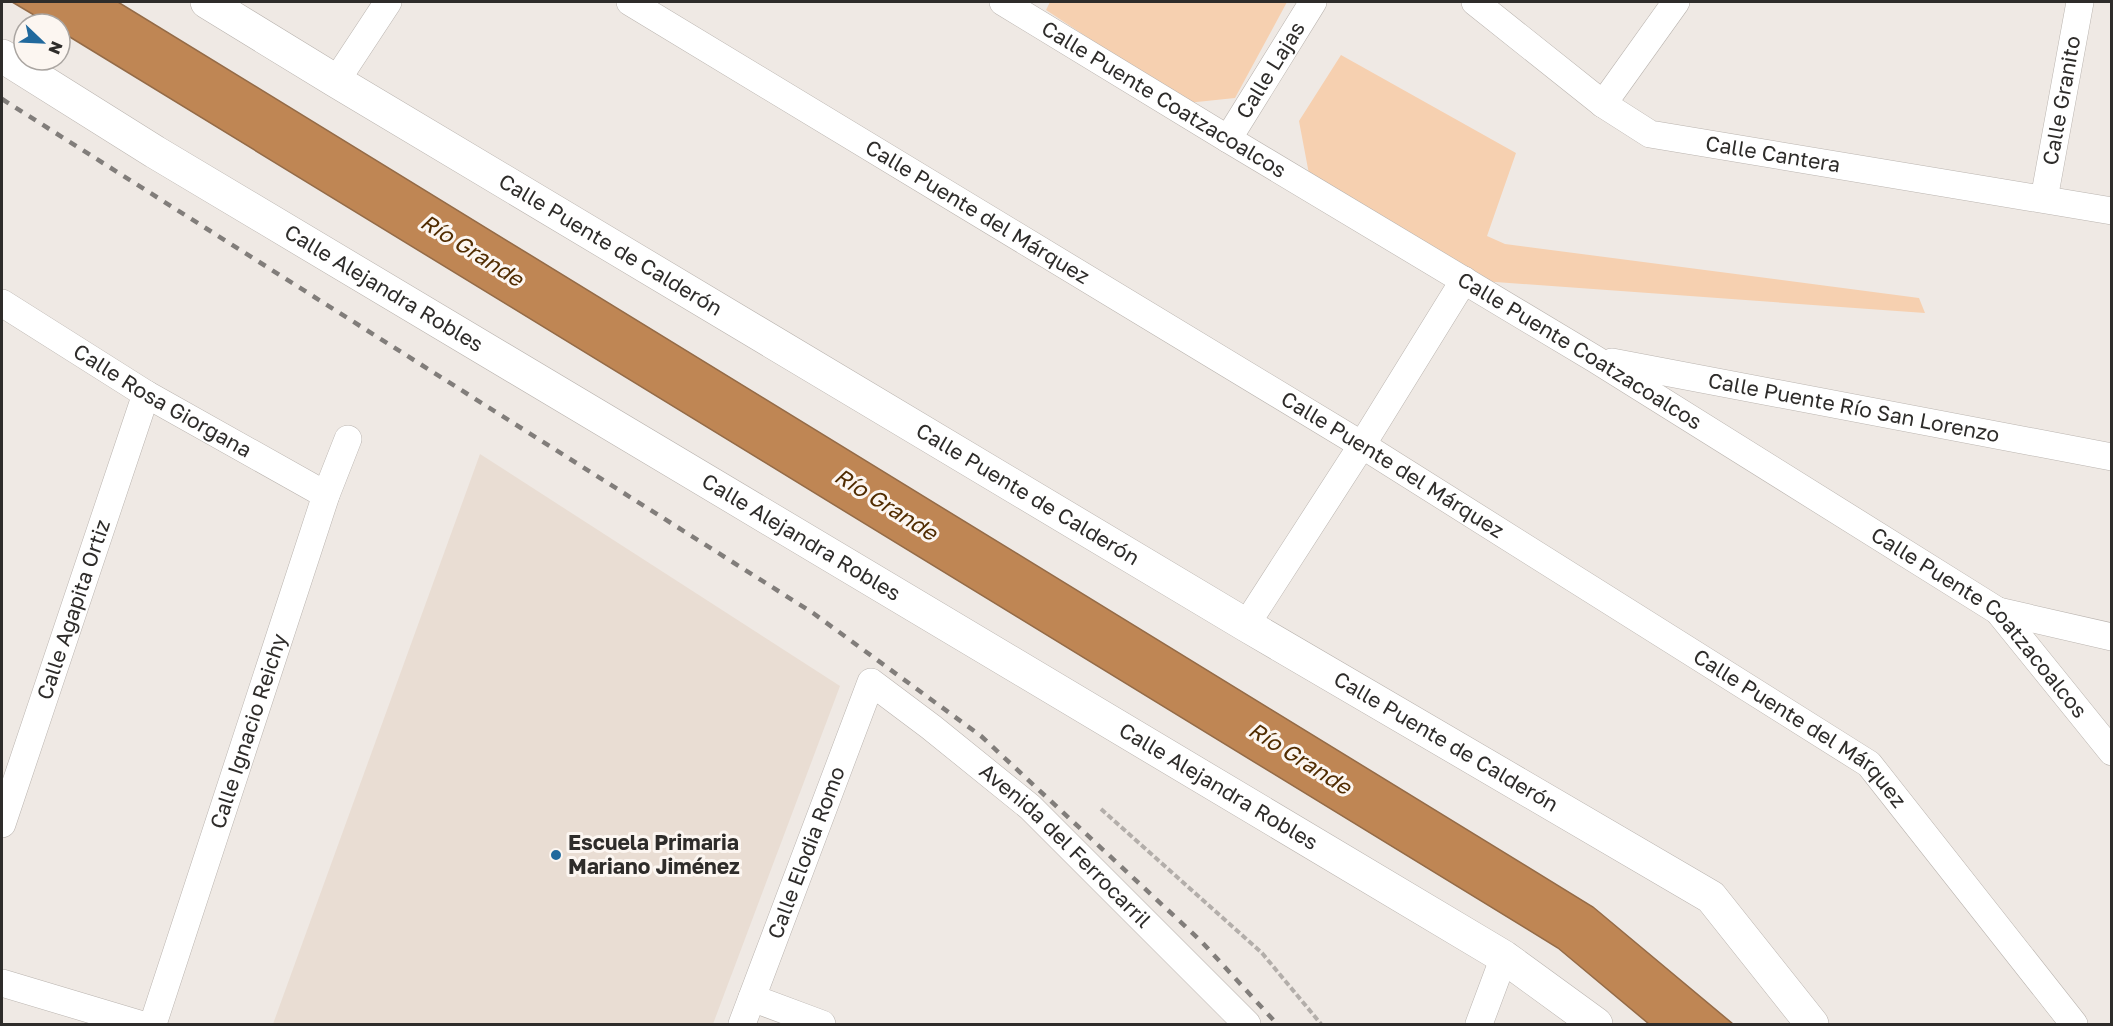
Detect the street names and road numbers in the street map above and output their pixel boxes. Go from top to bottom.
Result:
street label: Calle Puente Coatzacoalcos [1037,15,1291,183]
street label: Calle Lajas [1230,16,1310,123]
street label: Calle Granito [2036,34,2086,167]
street label: Calle Cantera [1704,129,1842,178]
street label: Calle Puente del Márquez [861,134,1095,289]
street label: Calle Puente de Calderón [495,167,727,321]
street label: Calle Alejandra Robles [280,218,488,357]
street label: Calle Puente Coatzacoalcos [1453,266,1707,435]
street label: Calle Rosa Giorgana [69,338,257,463]
street label: Calle Puente Río San Lorenzo [1706,367,2002,447]
street label: Calle Puente del Márquez [1277,385,1509,543]
street label: Calle Puente de Calderón [912,417,1145,570]
street label: Calle Alejandra Robles [697,467,906,606]
street label: Calle Agapita Ortiz [31,516,115,703]
street label: Calle Puente Coatzacoalcos [1867,521,2093,723]
street label: Calle Ignacio Reichy [204,630,292,832]
street label: Calle Puente del Márquez [1689,643,1912,812]
street label: Calle Puente de Calderón [1329,665,1563,817]
street label: Calle Alejandra Robles [1115,716,1323,855]
street label: Avenida del Ferrocarril [975,757,1157,933]
street label: Calle Elodia Romo [761,763,850,942]

